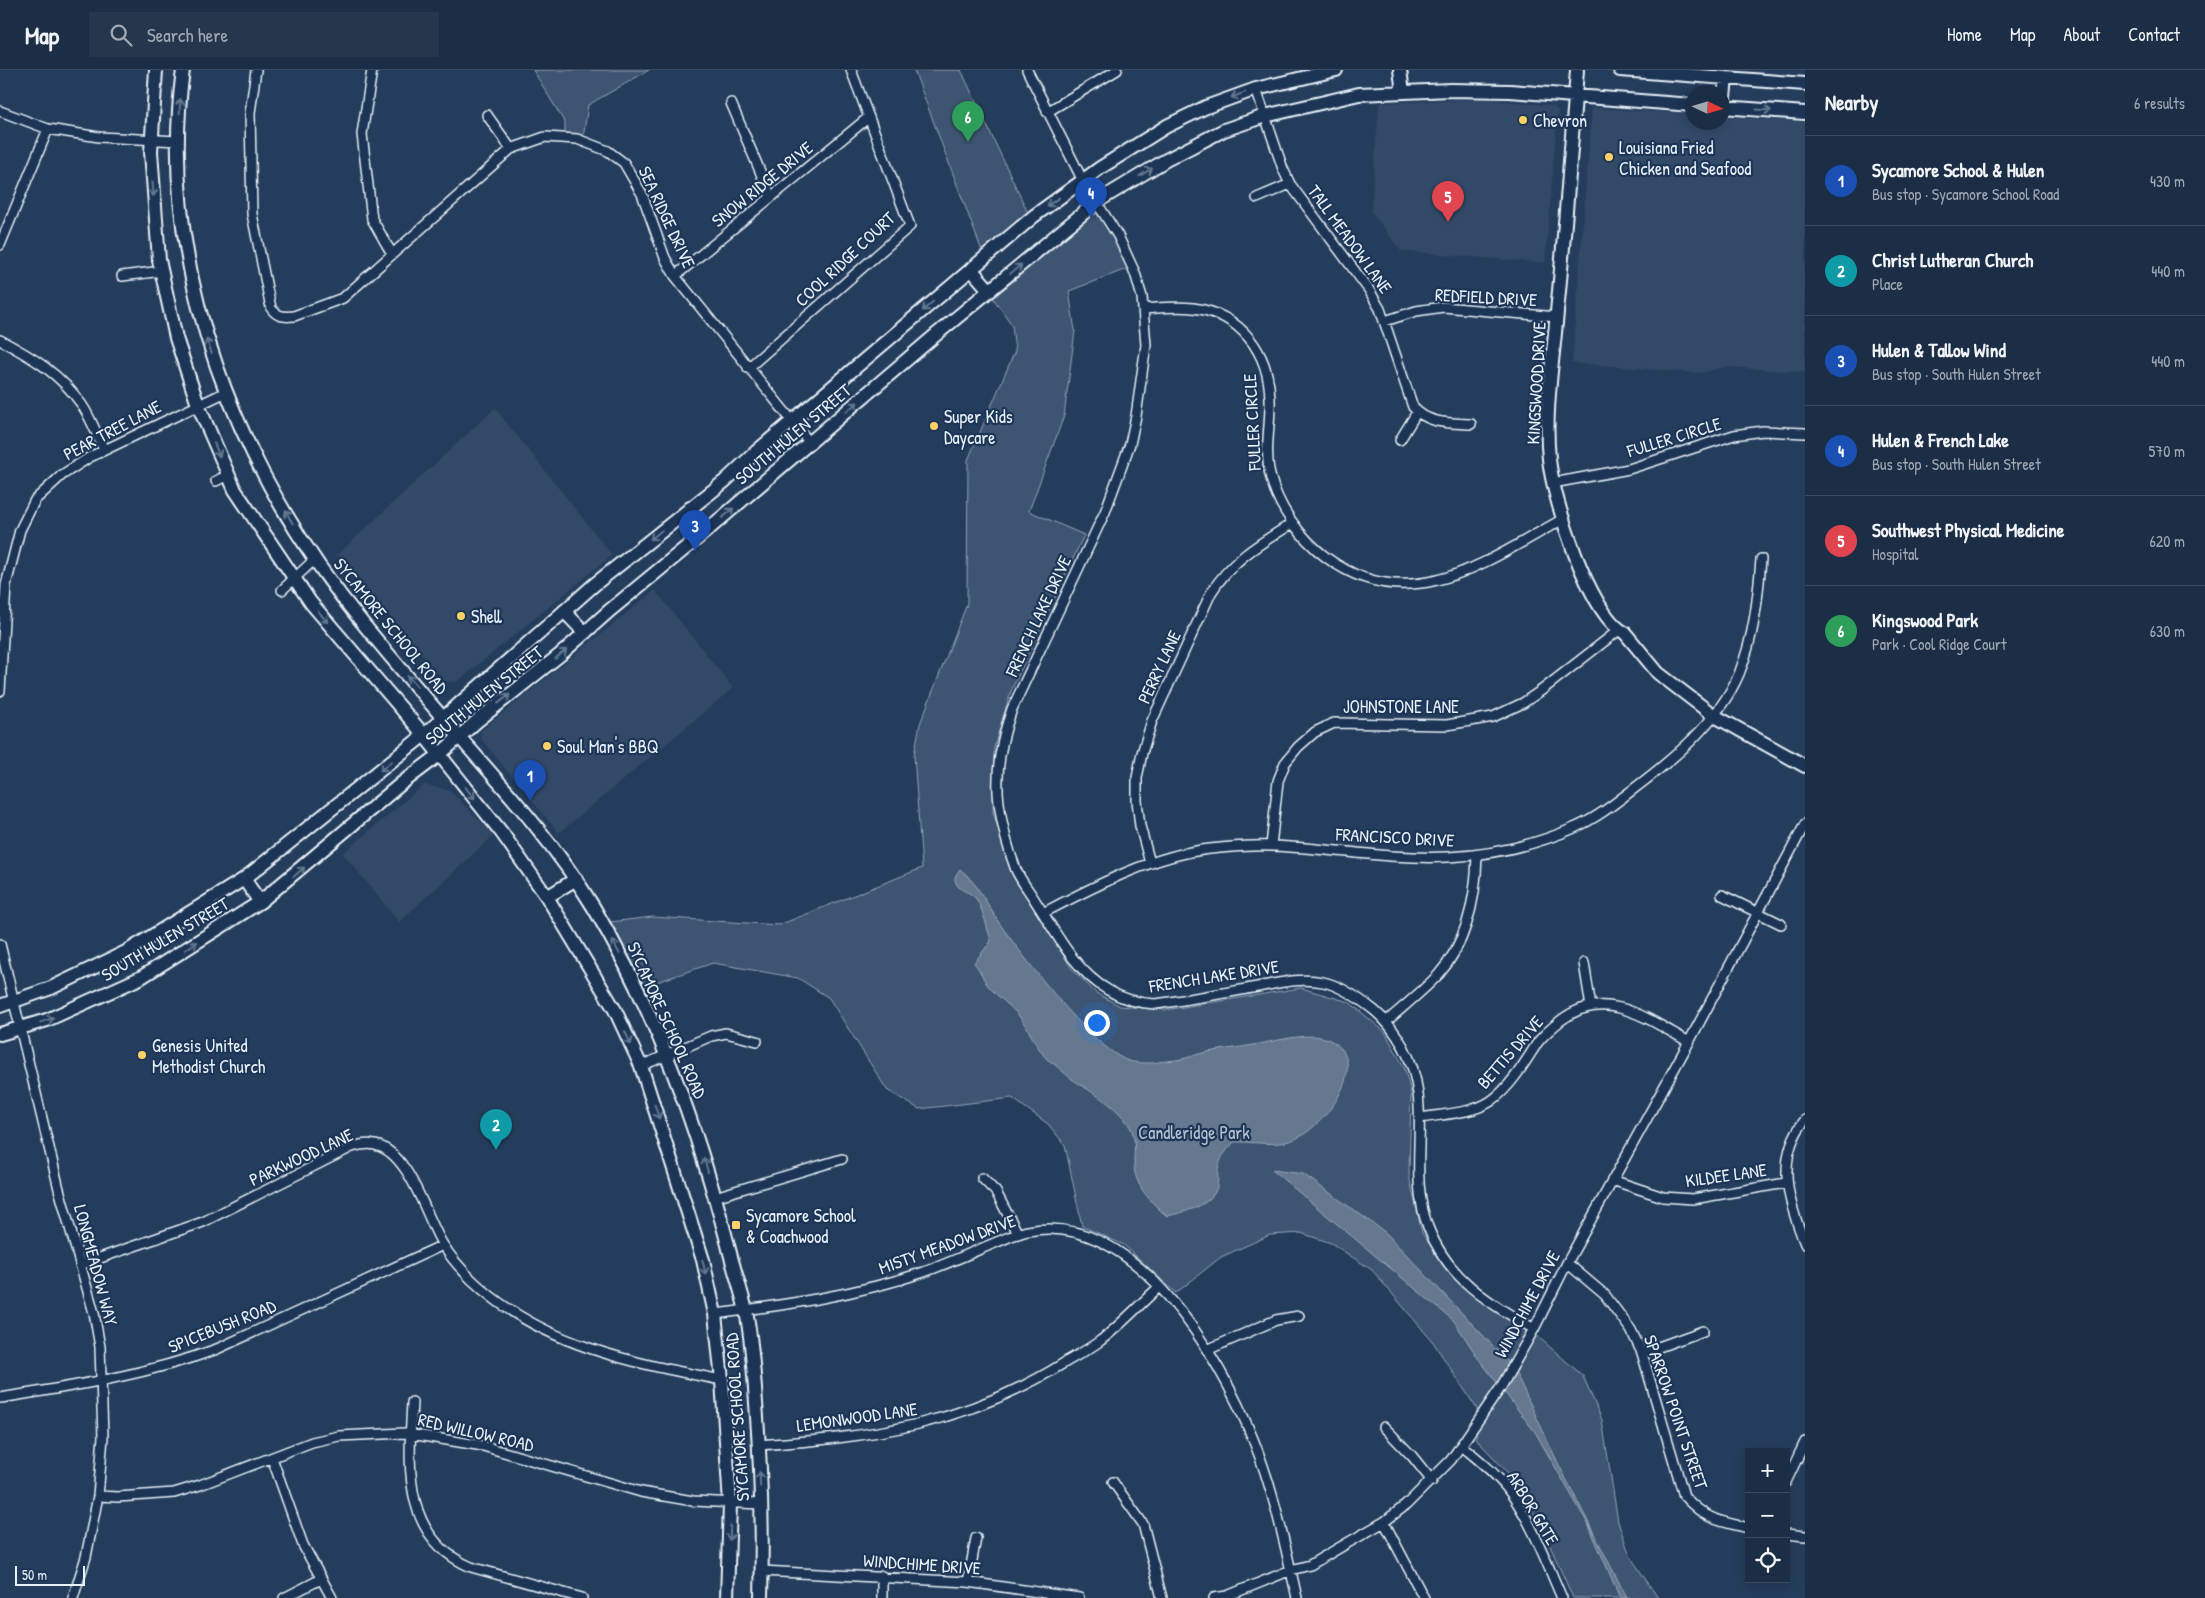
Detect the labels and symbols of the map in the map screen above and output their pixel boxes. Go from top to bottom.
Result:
north arrow [1685,85,1730,130]
one-way arrow [1231,91,1246,100]
one-way arrow [175,98,185,114]
pin: 6 [952,101,984,142]
one-way arrow [1755,106,1771,115]
place label: Chevron [1533,108,1587,133]
marker: Chevron [1517,114,1529,126]
street label: SNOW RIDGE DRIVE [706,135,818,233]
place label: Louisiana Fried Chicken and Seafood [1619,135,1751,181]
marker: Louisiana Fried Chicken and Seafood [1603,151,1615,163]
street label: SEA RIDGE DRIVE [632,162,702,272]
one-way arrow [1138,166,1152,176]
pin: 4 [1075,177,1107,218]
street label: TALL MEADOW LANE [1302,179,1398,299]
one-way arrow [149,181,158,197]
pin: 5 [1432,181,1464,222]
one-way arrow [1047,197,1060,208]
street label: COOL RIDGE COURT [789,206,901,312]
one-way arrow [1009,264,1022,275]
street label: REDFIELD DRIVE [1434,282,1538,312]
one-way arrow [922,301,935,312]
street label: KINGSWOOD DRIVE [1520,321,1552,445]
one-way arrow [204,339,213,354]
street label: FULLER CIRCLE [1237,373,1267,472]
street label: SOUTH HULEN STREET [729,377,857,490]
street label: PEAR TREE LANE [59,394,165,466]
one-way arrow [845,402,858,413]
place label: Super Kids Daycare [944,404,1013,450]
street label: FULLER CIRCLE [1623,411,1724,463]
marker: Super Kids Daycare [928,420,940,432]
one-way arrow [213,442,223,457]
one-way arrow [721,507,734,519]
pin: 3 [679,510,711,551]
one-way arrow [284,511,294,525]
one-way arrow [650,529,663,540]
street label: FRENCH LAKE DRIVE [999,551,1077,682]
street label: SYCAMORE SCHOOL ROAD [328,553,454,700]
place label: Shell [471,604,502,629]
one-way arrow [317,610,328,623]
marker: Shell [455,610,467,622]
street label: PERRY LANE [1131,626,1187,708]
street label: SOUTH HULEN STREET [420,639,549,750]
one-way arrow [554,648,567,660]
one-way arrow [407,675,418,688]
one-way arrow [497,694,510,705]
street label: JOHNSTONE LANE [1343,694,1459,719]
place label: Soul Man's BBQ [557,734,659,759]
marker: Soul Man's BBQ [541,740,553,752]
one-way arrow [380,760,393,771]
pin: 1 [514,760,546,801]
one-way arrow [464,786,475,799]
street label: FRANCISCO DRIVE [1334,821,1455,853]
one-way arrow [292,866,305,877]
street label: SOUTH HULEN STREET [96,891,234,987]
street label: SYCAMORE SCHOOL ROAD [621,938,713,1103]
one-way arrow [611,940,620,955]
one-way arrow [184,941,198,951]
street label: FRENCH LAKE DRIVE [1146,953,1281,999]
your location [1084,1010,1110,1036]
street label: BETTIS DRIVE [1471,1010,1549,1094]
one-way arrow [38,1015,54,1024]
one-way arrow [624,1030,633,1045]
place label: Genesis United Methodist Church [152,1033,266,1079]
marker: Genesis United Methodist Church [136,1049,148,1061]
one-way arrow [652,1104,662,1120]
pin: 2 [480,1109,512,1150]
park label: Candleridge Park [1138,1120,1250,1145]
street label: PARKWOOD LANE [245,1122,357,1192]
street label: KILDEE LANE [1684,1157,1768,1193]
one-way arrow [701,1158,710,1174]
street label: LONGMEADOW WAY [68,1202,124,1328]
place label: Sycamore School & Coachwood [746,1203,856,1249]
street label: MISTY MEADOW DRIVE [875,1208,1019,1280]
marker: Sycamore School & Coachwood [730,1219,742,1231]
street label: WINDCHIME DRIVE [1488,1246,1566,1362]
one-way arrow [700,1259,709,1275]
street label: SPICEBUSH ROAD [164,1293,280,1359]
street label: SYCAMORE SCHOOL ROAD [719,1332,755,1502]
street label: SPARROW POINT STREET [1638,1332,1714,1493]
street label: LEMONWOOD LANE [795,1396,919,1438]
street label: RED WILLOW ROAD [416,1407,537,1458]
street label: ARBOR GATE [1501,1466,1565,1550]
one-way arrow [755,1472,765,1488]
one-way arrow [725,1525,734,1541]
street label: WINDCHIME DRIVE [862,1547,982,1581]
scale bar [15,1563,85,1586]

